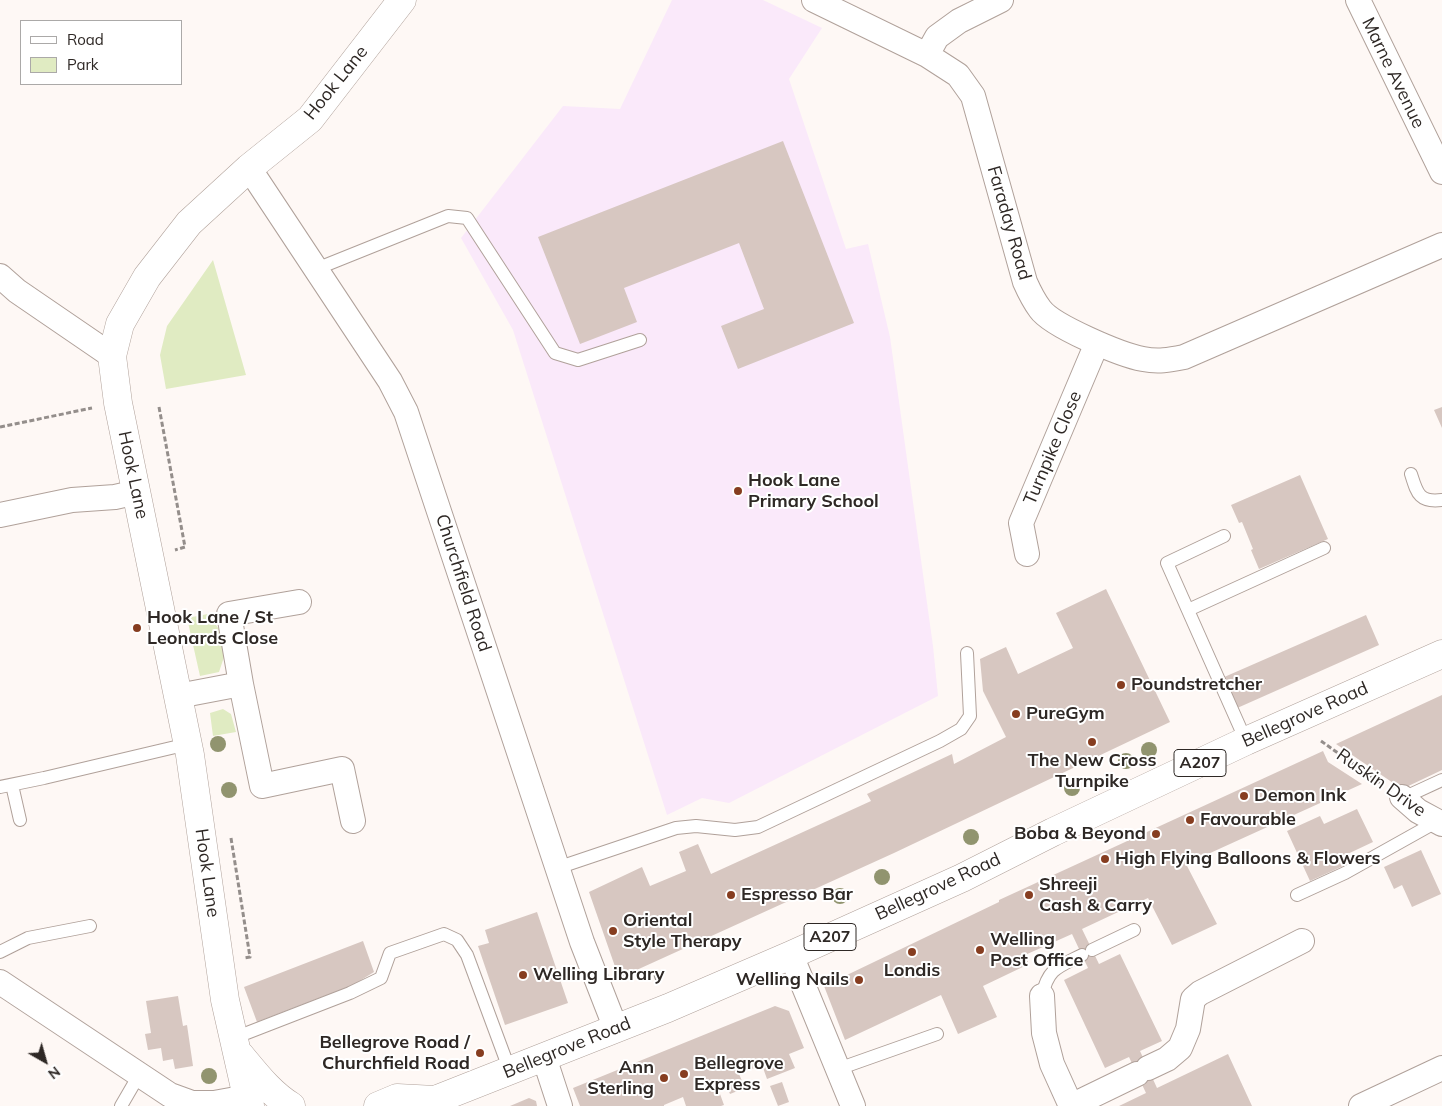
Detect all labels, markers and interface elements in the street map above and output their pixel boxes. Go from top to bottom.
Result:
street label: Marne Avenue [1357,14,1429,132]
legend [20,20,182,85]
text: Road [67,30,104,49]
street label: Hook Lane [300,42,372,124]
text: Park [67,55,99,74]
street label: Faraday Road [982,163,1036,283]
street label: Turnpike Close [1019,388,1087,508]
street label: Hook Lane [113,429,153,521]
place label: Hook Lane Primary School [748,470,879,512]
marker: Hook Lane Primary School [732,485,744,497]
street label: Churchfield Road [431,512,495,654]
place label: Hook Lane / St Leonards Close [147,607,278,650]
marker: Hook Lane / St Leonards Close [131,622,143,634]
place label: Poundstretcher [1131,674,1262,696]
street label: Bellegrove Road [1239,678,1371,752]
marker: Poundstretcher [1115,679,1127,691]
place label: PureGym [1026,703,1105,725]
marker: PureGym [1010,708,1022,720]
marker: The New Cross Turnpike [1086,736,1098,748]
street label: Ruskin Drive [1332,744,1430,822]
place label: The New Cross Turnpike [1028,750,1156,792]
road number: A207 [1174,750,1226,776]
place label: Demon Ink [1254,785,1346,807]
marker: Demon Ink [1238,790,1250,802]
place label: Favourable [1200,809,1296,831]
marker: Favourable [1184,814,1196,826]
place label: Boba & Beyond [1014,823,1146,845]
street label: Hook Lane [190,827,224,919]
marker: Boba & Beyond [1150,828,1162,840]
place label: High Flying Balloons & Flowers [1115,848,1381,870]
street label: Bellegrove Road [872,849,1004,925]
marker: High Flying Balloons & Flowers [1099,853,1111,865]
place label: Shreeji Cash & Carry [1039,874,1152,916]
place label: Espresso Bar [741,884,853,906]
marker: Espresso Bar [725,889,737,901]
marker: Shreeji Cash & Carry [1023,889,1035,901]
place label: Oriental Style Therapy [623,910,742,952]
road number: A207 [804,924,856,950]
marker: Oriental Style Therapy [607,925,619,937]
place label: Welling Post Office [990,929,1083,972]
marker: Welling Post Office [974,944,986,956]
marker: Londis [906,946,918,958]
place label: Londis [884,960,940,982]
place label: Welling Library [533,964,664,986]
marker: Welling Library [517,969,529,981]
place label: Welling Nails [736,969,849,991]
marker: Welling Nails [853,974,865,986]
street label: Bellegrove Road [500,1013,634,1083]
place label: Bellegrove Road / Churchfield Road [319,1032,470,1074]
north arrow [20,1036,70,1086]
marker: Bellegrove Road / Churchfield Road [474,1047,486,1059]
place label: Bellegrove Express [694,1053,784,1096]
place label: Ann Sterling [587,1057,654,1100]
text: N [45,1062,64,1083]
marker: Bellegrove Express [678,1068,690,1080]
marker: Ann Sterling [658,1072,670,1084]

